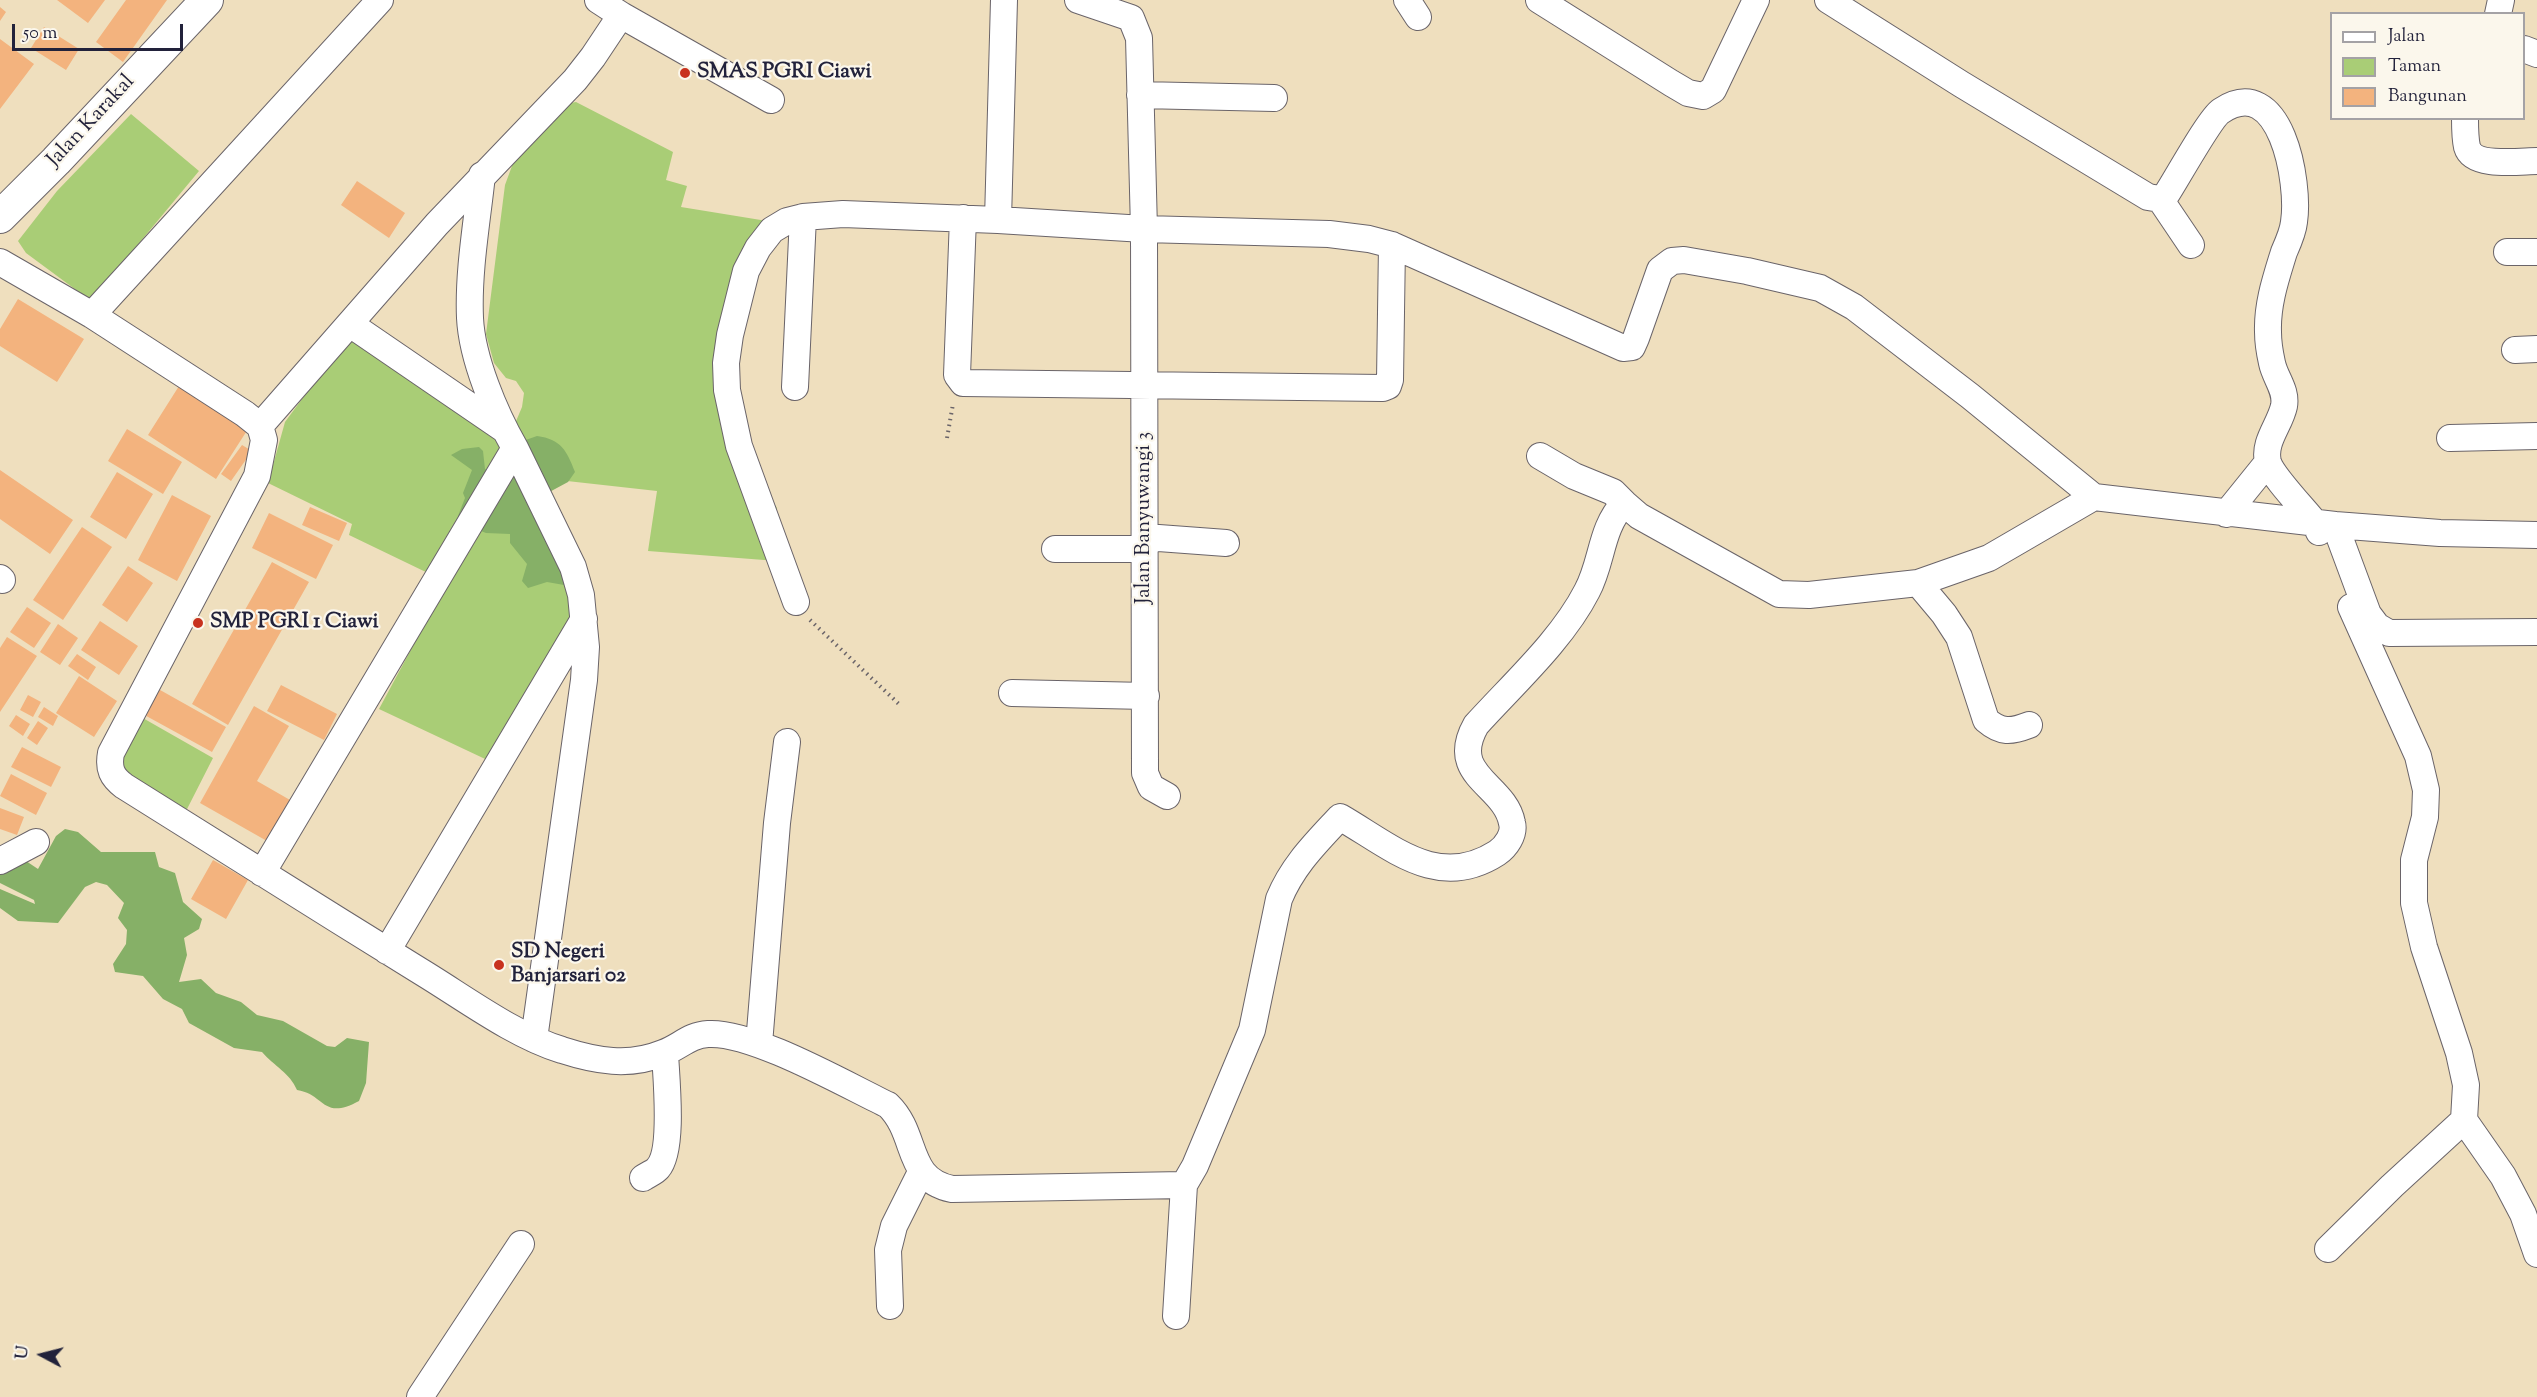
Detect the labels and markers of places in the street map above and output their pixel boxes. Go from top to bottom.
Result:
place label: SMAS PGRI Ciawi [697,60,871,86]
marker: SMAS PGRI Ciawi [678,66,692,80]
place label: SMP PGRI 1 Ciawi [210,610,379,636]
marker: SMP PGRI 1 Ciawi [191,616,205,630]
place label: SD Negeri Banjarsari 02 [511,940,626,990]
marker: SD Negeri Banjarsari 02 [492,958,506,972]

